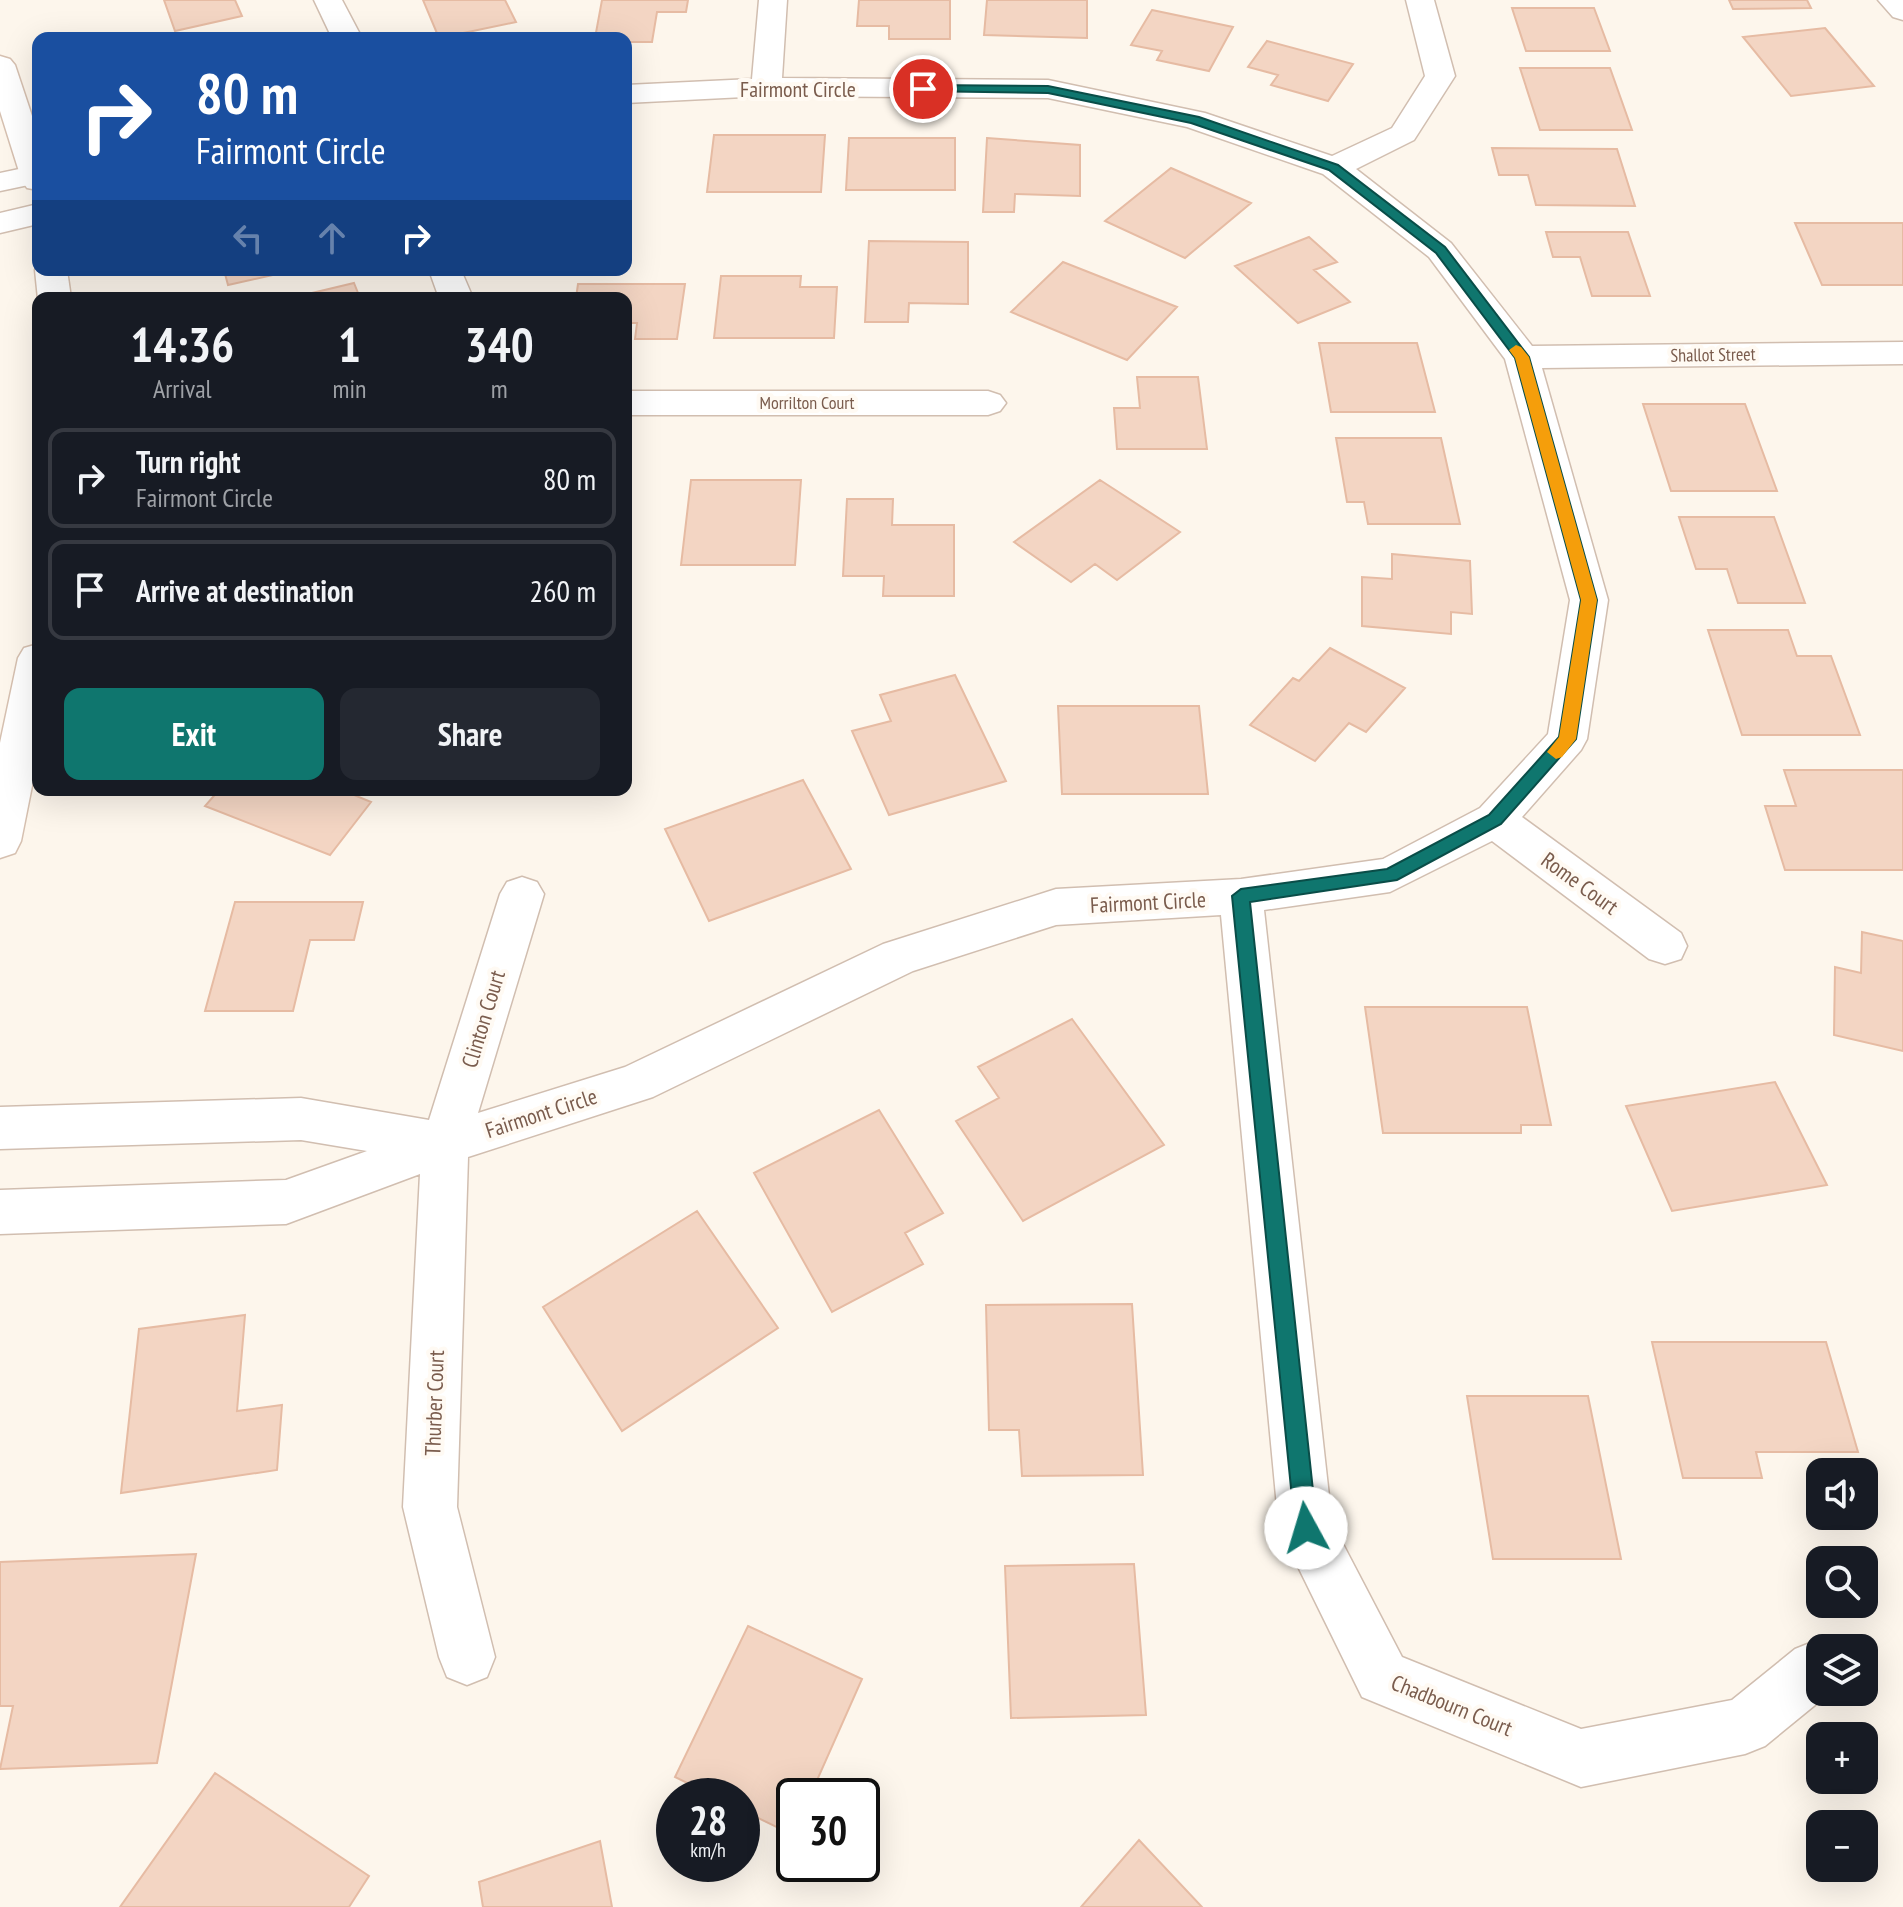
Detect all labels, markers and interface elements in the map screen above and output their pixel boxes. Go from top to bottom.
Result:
pin [889,55,957,123]
text: 80 m [196,57,298,129]
icon: right [64,64,168,168]
icon: arrive [901,67,945,111]
street label: Fairmont Circle [740,75,856,103]
text: Fairmont Circle [196,127,386,174]
icon: left [226,216,270,260]
icon: ahead [310,216,354,260]
icon: right [394,216,438,260]
text: 14:36 [130,313,234,375]
text: 1 [338,313,361,375]
text: 340 [465,313,534,375]
street label: Shallot Street [1670,342,1756,367]
text: Arrival [153,372,212,405]
text: min [332,372,366,405]
text: m [491,372,508,405]
street label: Morrilton Court [759,391,855,414]
text: Turn right [136,442,240,481]
icon: right [68,456,112,500]
text: 80 m [543,459,596,498]
text: Fairmont Circle [136,481,273,514]
icon: arrive [68,568,112,612]
text: Arrive at destination [136,571,354,610]
text: 260 m [530,571,596,610]
button: Exit [64,688,324,780]
button: Share [340,688,600,780]
street label: Rome Court [1536,846,1624,920]
street label: Fairmont Circle [1089,885,1207,919]
street label: Clinton Court [455,967,511,1071]
street label: Fairmont Circle [482,1082,600,1144]
street label: Thurber Court [418,1350,450,1456]
map controls [1806,1458,1878,1882]
button: sound [1806,1458,1878,1530]
position arrow [1264,1486,1348,1570]
button: search [1806,1546,1878,1618]
button: layers [1806,1634,1878,1706]
street label: Chadbourn Court [1387,1668,1517,1742]
button: + [1806,1722,1878,1794]
speed limit sign: 30 [776,1778,880,1882]
text: 28 [689,1794,727,1846]
button: − [1806,1810,1878,1882]
text: km/h [690,1837,726,1863]

